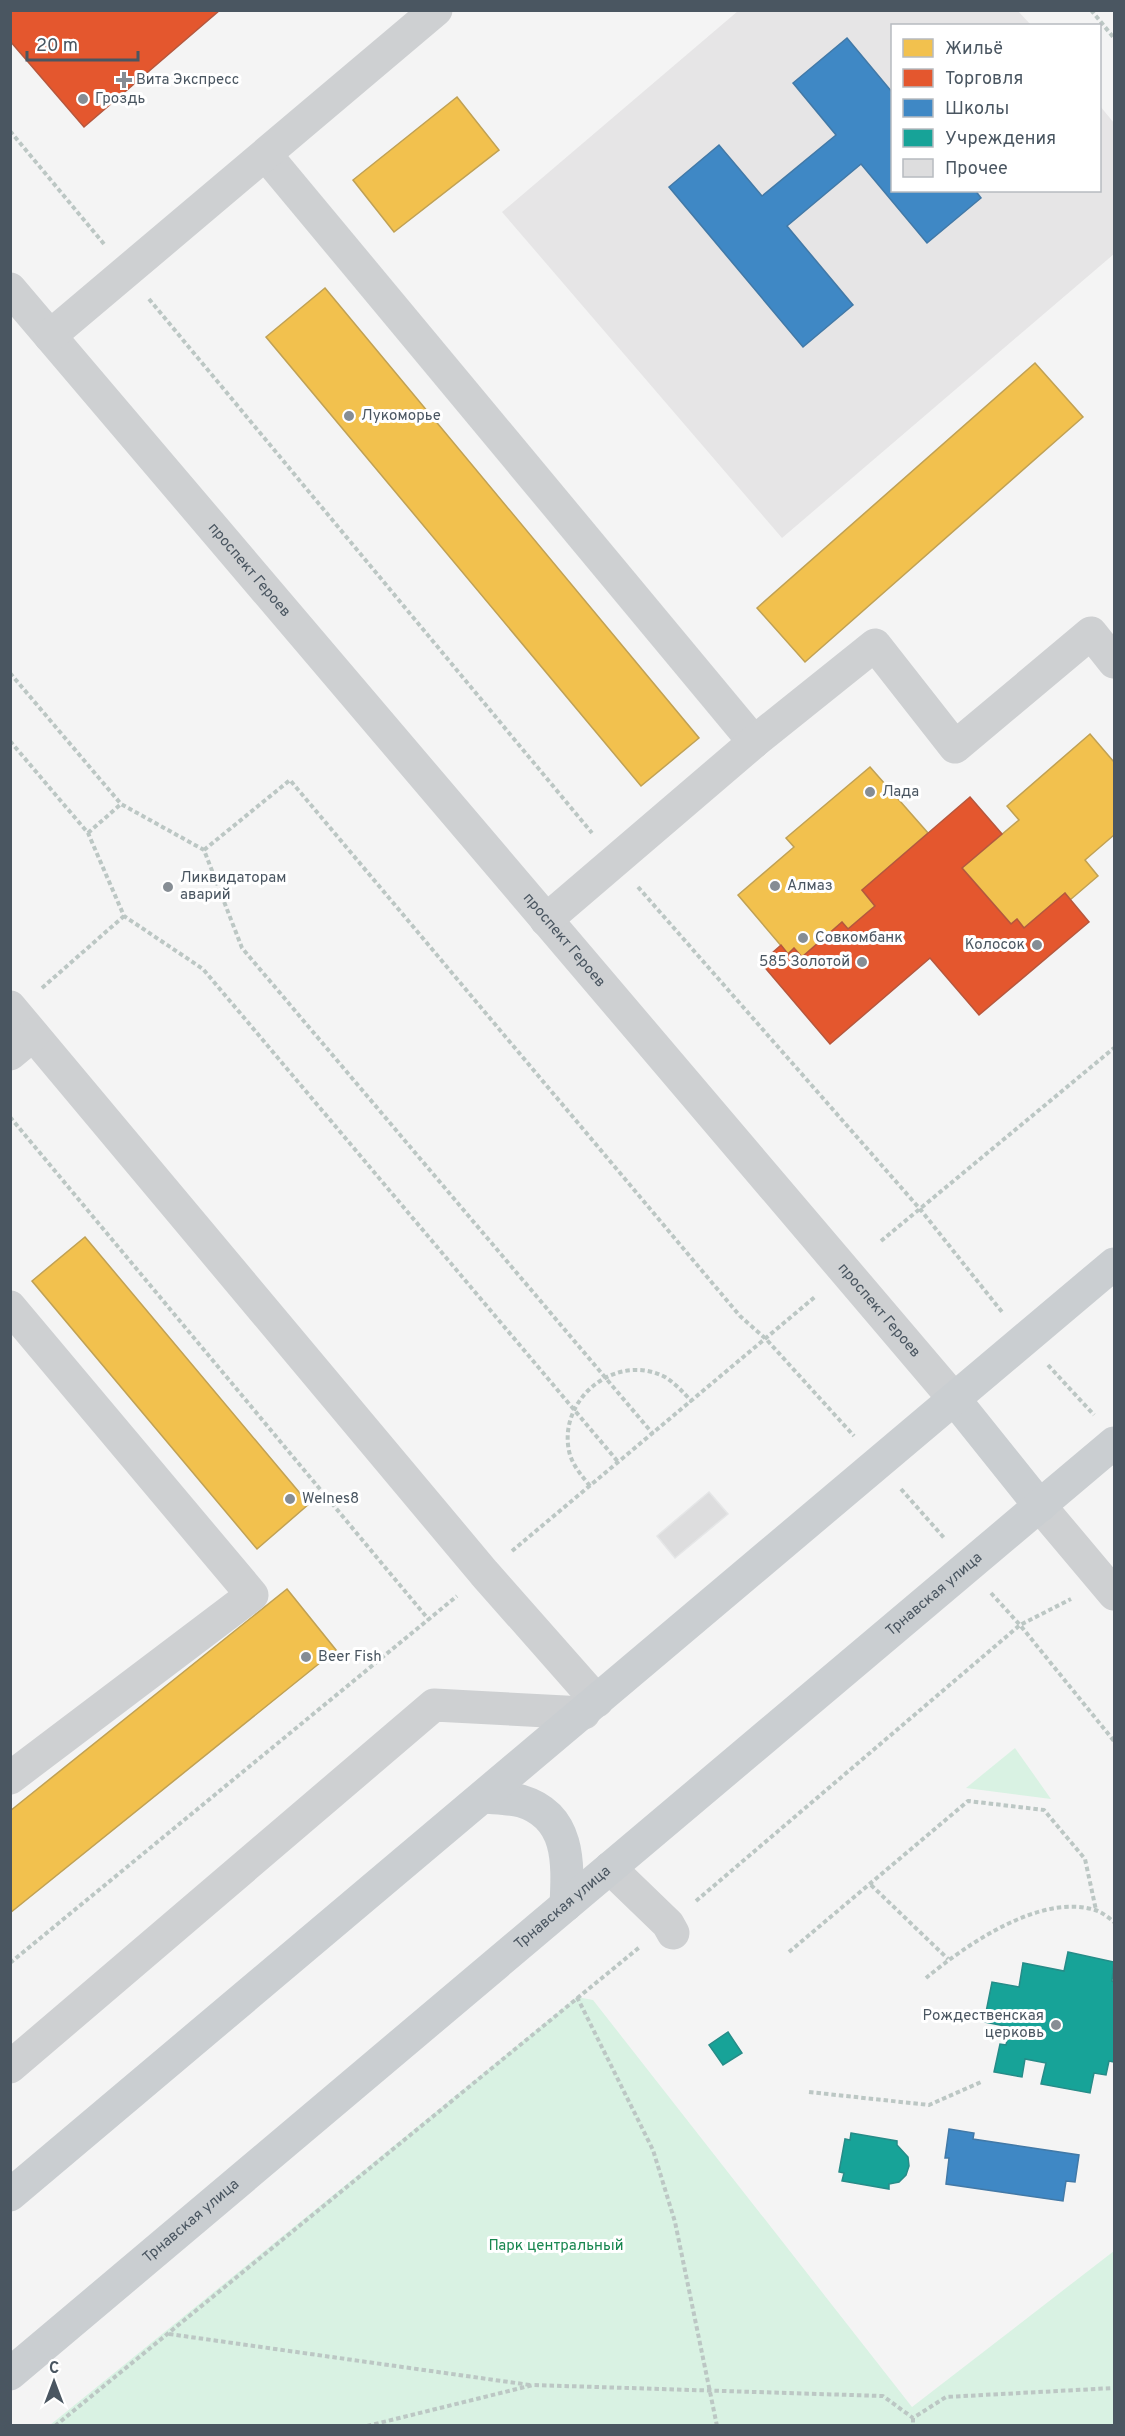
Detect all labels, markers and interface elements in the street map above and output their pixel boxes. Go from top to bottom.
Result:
scale bar [27,24,138,62]
legend [891,24,1101,192]
text: 20 m [36,35,78,58]
text: Жильё [945,38,1003,61]
text: Торговля [945,68,1023,91]
place label: Вита Экспресс [136,71,239,90]
marker: Вита Экспресс [117,73,131,87]
place label: Гроздь [95,90,145,109]
marker: Гроздь [76,92,90,106]
text: Школы [945,98,1009,121]
text: Учреждения [945,128,1056,151]
text: Прочее [945,158,1008,181]
place label: Лукоморье [361,407,441,426]
marker: Лукоморье [342,409,356,423]
street label: проспект Героев [204,519,295,621]
place label: Лада [882,783,919,802]
marker: Лада [863,785,877,799]
place label: Ликвидаторам аварий [180,869,287,905]
place label: Алмаз [787,877,833,896]
marker: Алмаз [768,879,782,893]
marker: Ликвидаторам аварий [161,880,175,894]
street label: проспект Героев [518,889,609,991]
place label: Совкомбанк [815,929,903,948]
marker: Совкомбанк [796,931,810,945]
place label: Колосок [965,936,1025,955]
marker: Колосок [1030,938,1044,952]
place label: 585 Золотой [759,953,850,972]
marker: 585 Золотой [855,955,869,969]
street label: проспект Героев [833,1259,924,1362]
place label: Welnes8 [302,1490,359,1509]
marker: Welnes8 [283,1492,297,1506]
street label: Трнавская улица [882,1548,986,1641]
place label: Beer Fish [318,1648,382,1667]
marker: Beer Fish [299,1650,313,1664]
street label: Трнавская улица [510,1862,615,1954]
place label: Рождественская церковь [922,2007,1044,2043]
marker: Рождественская церковь [1049,2018,1063,2032]
street label: Трнавская улица [139,2175,243,2267]
park label: Парк центральный [488,2237,624,2256]
north arrow [24,2352,84,2412]
text: С [49,2359,59,2379]

